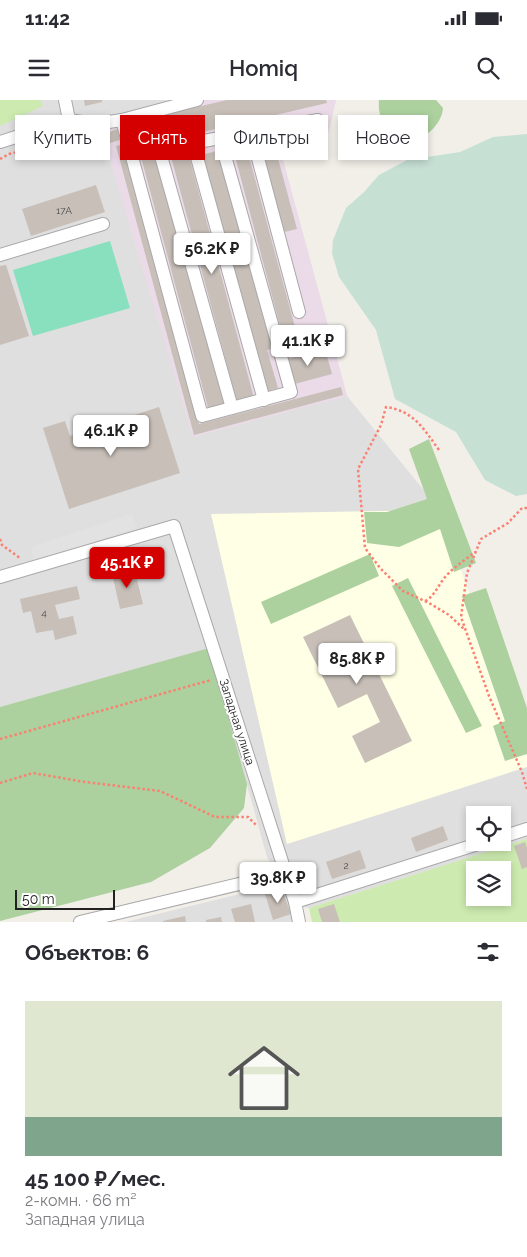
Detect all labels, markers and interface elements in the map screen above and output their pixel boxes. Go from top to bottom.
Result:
text: 11:42 [25,7,70,29]
icon: menu [25,54,53,82]
icon: search [474,54,502,82]
text: Homiq [229,55,298,81]
chip: Купить [15,115,110,160]
chip: Снять [120,115,205,160]
chip: Фильтры [215,115,328,160]
chip: Новое [338,115,428,160]
house number: 17А [56,205,72,216]
pin: 56.2K ₽ [166,232,258,275]
text: 56.2K ₽ [185,239,239,258]
pin: 41.1K ₽ [262,324,354,367]
text: 41.1K ₽ [282,331,334,350]
pin: 46.1K ₽ [65,414,157,457]
text: 46.1K ₽ [84,421,138,440]
pin: 45.1K ₽ [81,546,173,589]
text: 45.1K ₽ [100,553,154,572]
house number: 4 [41,607,47,618]
pin: 85.8K ₽ [311,642,403,685]
text: 85.8K ₽ [329,649,385,668]
street label: Западная улица [216,677,258,767]
map controls [466,806,511,906]
button: locate [466,806,511,851]
house number: 2 [343,860,349,871]
button: layers [466,861,511,906]
pin: 39.8K ₽ [232,862,324,904]
text: 39.8K ₽ [250,868,306,887]
scale bar [15,887,115,910]
text: 50 m [22,891,55,907]
icon: filters [474,938,502,966]
text: Объектов: 6 [25,940,149,965]
icon: home [219,1033,309,1123]
text: 45 100 ₽/мес. [25,1166,166,1191]
text: 2-комн. · 66 m² [25,1191,137,1210]
text: Западная улица [25,1210,145,1229]

